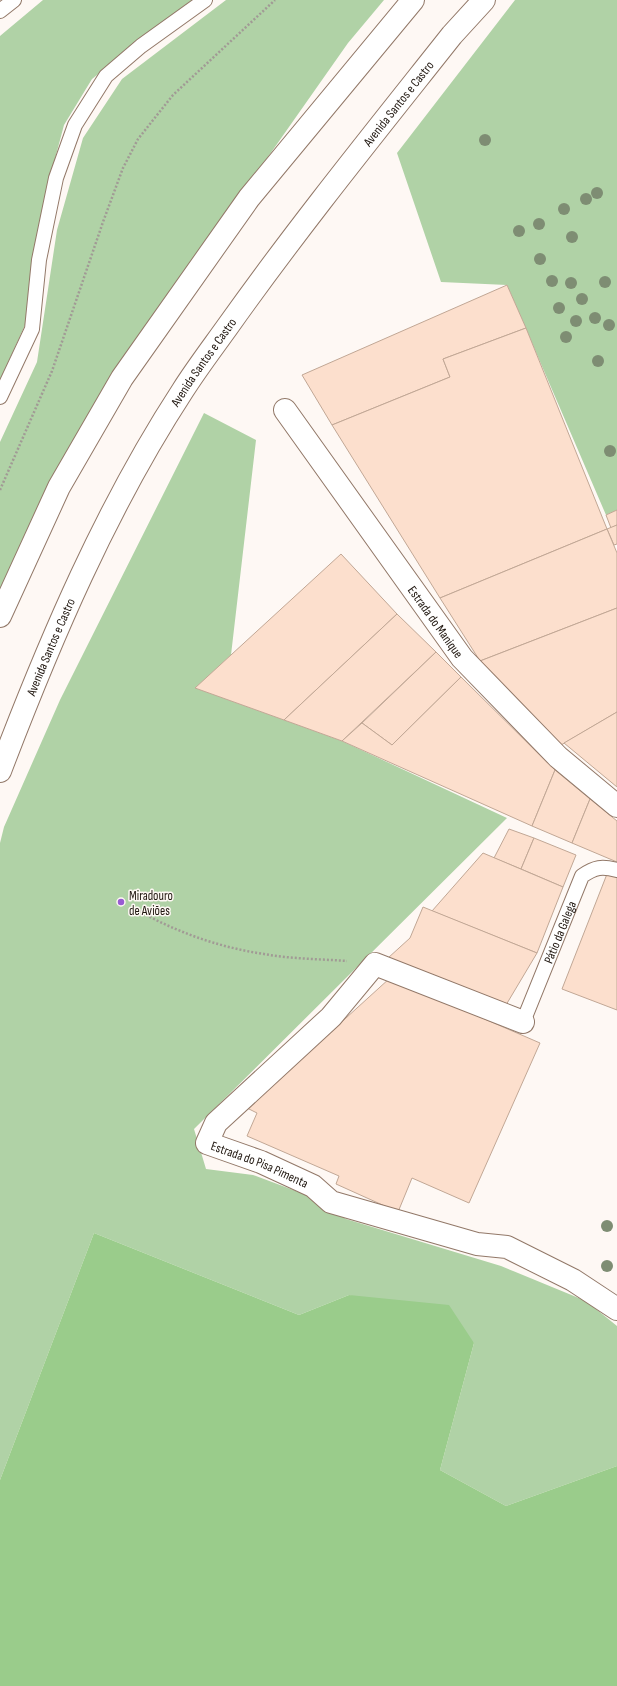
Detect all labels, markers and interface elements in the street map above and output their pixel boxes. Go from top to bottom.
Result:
street label: Avenida Santos e Castro [359,58,437,150]
street label: Avenida Santos e Castro [167,315,240,411]
street label: Estrada do Manique [404,583,466,661]
street label: Avenida Santos e Castro [23,596,79,699]
place label: Miradouro de Aviões [129,888,173,919]
marker: Miradouro de Aviões [116,897,126,907]
street label: Pátio da Galega [541,899,580,966]
street label: Estrada do Pisa Pimenta [209,1138,311,1192]

